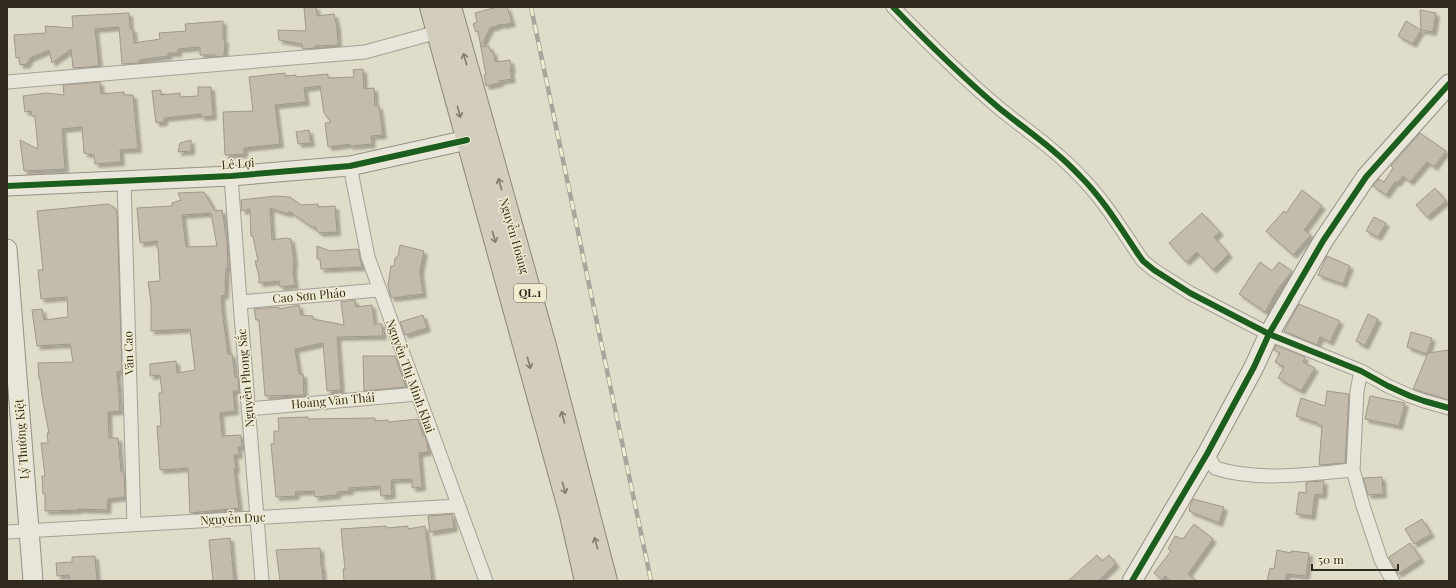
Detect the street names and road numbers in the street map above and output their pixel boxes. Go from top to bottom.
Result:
street label: Lê Lợi [221,154,256,172]
street label: Nguyễn Hoàng [496,196,534,276]
street label: Cao Sơn Pháo [272,284,347,306]
road number: QL.1 [514,284,546,302]
street label: Nguyễn Thị Minh Khai [383,317,439,435]
street label: Nguyễn Phong Sắc [233,328,257,428]
street label: Văn Cao [119,330,137,376]
street label: Hoàng Văn Thái [290,388,376,412]
street label: Lý Thường Kiệt [10,397,32,480]
street label: Nguyễn Dục [200,508,266,528]

